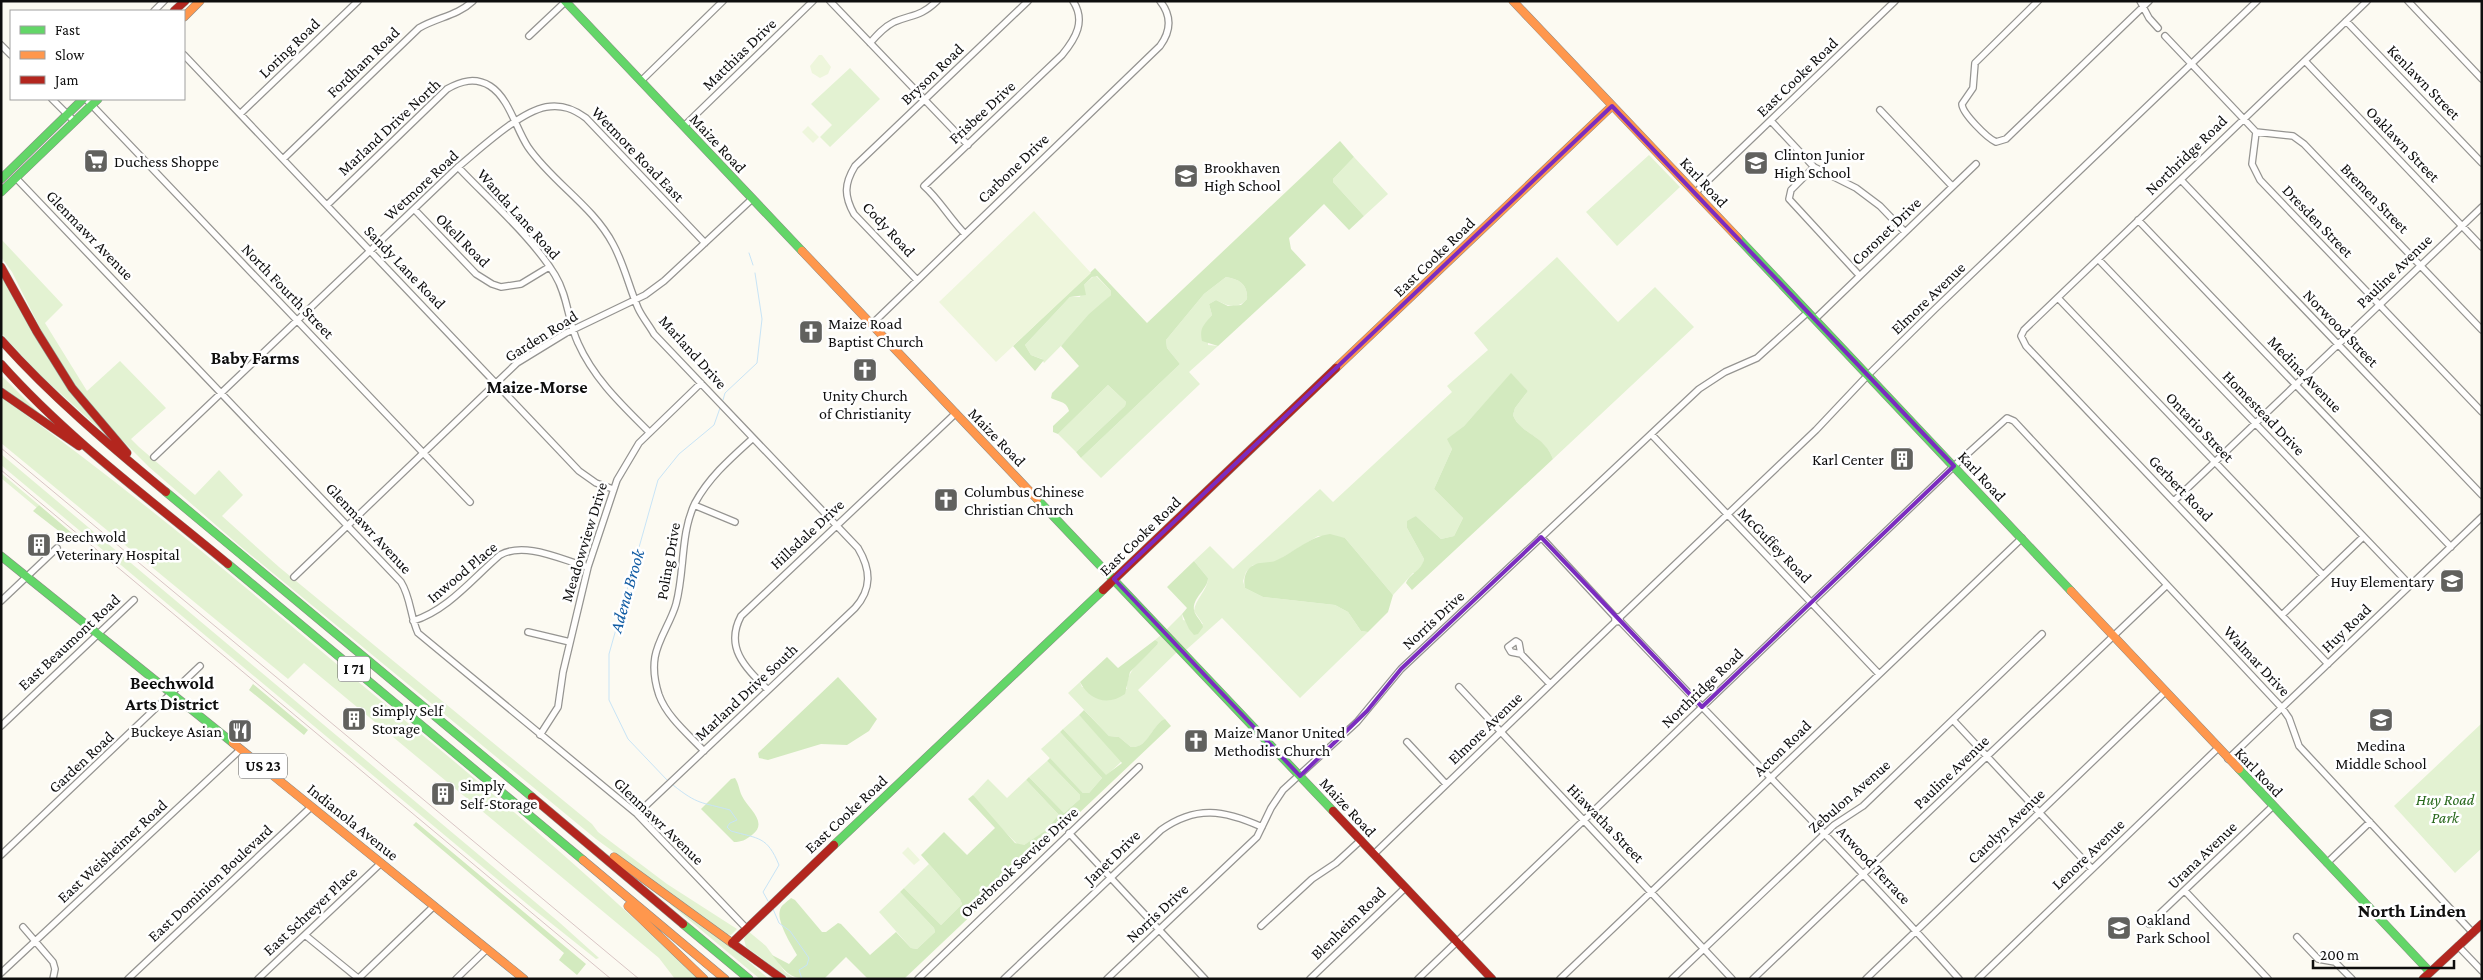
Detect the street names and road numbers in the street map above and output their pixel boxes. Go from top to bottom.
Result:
street label: Loring Road [255,15,324,82]
street label: Matthias Drive [699,15,779,93]
street label: Fordham Road [323,23,403,101]
street label: East Cooke Road [1753,34,1841,120]
street label: Bryson Road [897,40,968,109]
street label: Kenlawn Street [2384,41,2464,123]
street label: Marland Drive North [334,75,444,179]
street label: Frisbee Drive [946,77,1018,147]
street label: Wetmore Road East [588,103,688,206]
street label: Oaklawn Street [2363,103,2444,186]
street label: Maize Road [687,110,750,176]
street label: Northridge Road [2142,112,2231,199]
street label: Carbone Drive [974,130,1052,206]
street label: Wetmore Road [380,146,462,224]
street label: Karl Road [1677,154,1732,211]
street label: Bremen Street [2338,160,2413,237]
street label: Wanda Lane Road [474,165,564,263]
street label: Dresden Street [2279,181,2357,261]
street label: Glenmawr Avenue [43,187,137,283]
street label: Coronet Drive [1848,194,1924,268]
street label: Cody Road [859,198,919,261]
street label: Okell Road [433,210,494,271]
street label: East Cooke Road [1390,214,1478,300]
street label: Sandy Lane Road [360,222,449,313]
street label: Pauline Avenue [2353,231,2435,311]
street label: North Fourth Street [238,240,338,342]
street label: Elmore Avenue [1887,258,1969,338]
street label: Norwood Street [2300,286,2383,371]
street label: Garden Road [502,307,581,365]
street label: Marland Drive [656,312,730,392]
street label: Medina Avenue [2264,332,2346,416]
street label: Homestead Drive [2220,367,2308,459]
street label: Ontario Street [2163,389,2238,466]
street label: Maize Road [965,404,1029,470]
street label: Karl Road [1955,448,2010,505]
street label: Gerbert Road [2146,452,2217,525]
street label: Glenmawr Avenue [323,479,415,577]
street label: Meadowview Drive [558,480,610,604]
street label: East Cooke Road [1096,493,1184,579]
street label: Hillsdale Drive [767,496,847,572]
street label: McGuffey Road [1734,504,1815,587]
street label: Poling Drive [653,521,684,601]
street label: Inwood Place [424,538,500,606]
street label: Norris Drive [1399,587,1467,653]
street label: East Beaumont Road [15,590,124,693]
street label: Huy Road [2318,600,2375,656]
street label: Walmar Drive [2220,623,2294,699]
street label: Marland Drive South [691,640,801,744]
street label: Northridge Road [1658,645,1747,732]
road number: I 71 [338,656,370,682]
street label: Elmore Avenue [1444,688,1526,768]
street label: Acton Road [1750,716,1815,779]
street label: Garden Road [45,727,117,796]
street label: Pauline Avenue [1910,732,1992,812]
street label: Karl Road [2231,744,2287,800]
road number: US 23 [239,754,287,778]
street label: Zebulon Avenue [1805,756,1893,836]
street label: East Cooke Road [801,771,891,856]
street label: Glenmawr Avenue [611,774,707,868]
street label: Maize Road [1317,774,1380,840]
street label: Indianola Avenue [304,780,402,864]
street label: Hiawatha Street [1564,780,1648,866]
street label: Carolyn Avenue [1964,785,2049,868]
street label: East Weisheimer Road [54,796,171,906]
street label: Overbrook Service Drive [957,803,1081,921]
street label: Lenore Avenue [2048,815,2128,893]
street label: Urana Avenue [2164,818,2240,892]
street label: East Dominion Boulevard [144,821,276,945]
street label: Atwood Terrace [1834,823,1914,907]
street label: Janet Drive [1079,826,1144,890]
street label: East Schreyer Place [260,863,361,959]
street label: Norris Drive [1123,880,1191,946]
street label: Blenheim Road [1307,883,1389,963]

